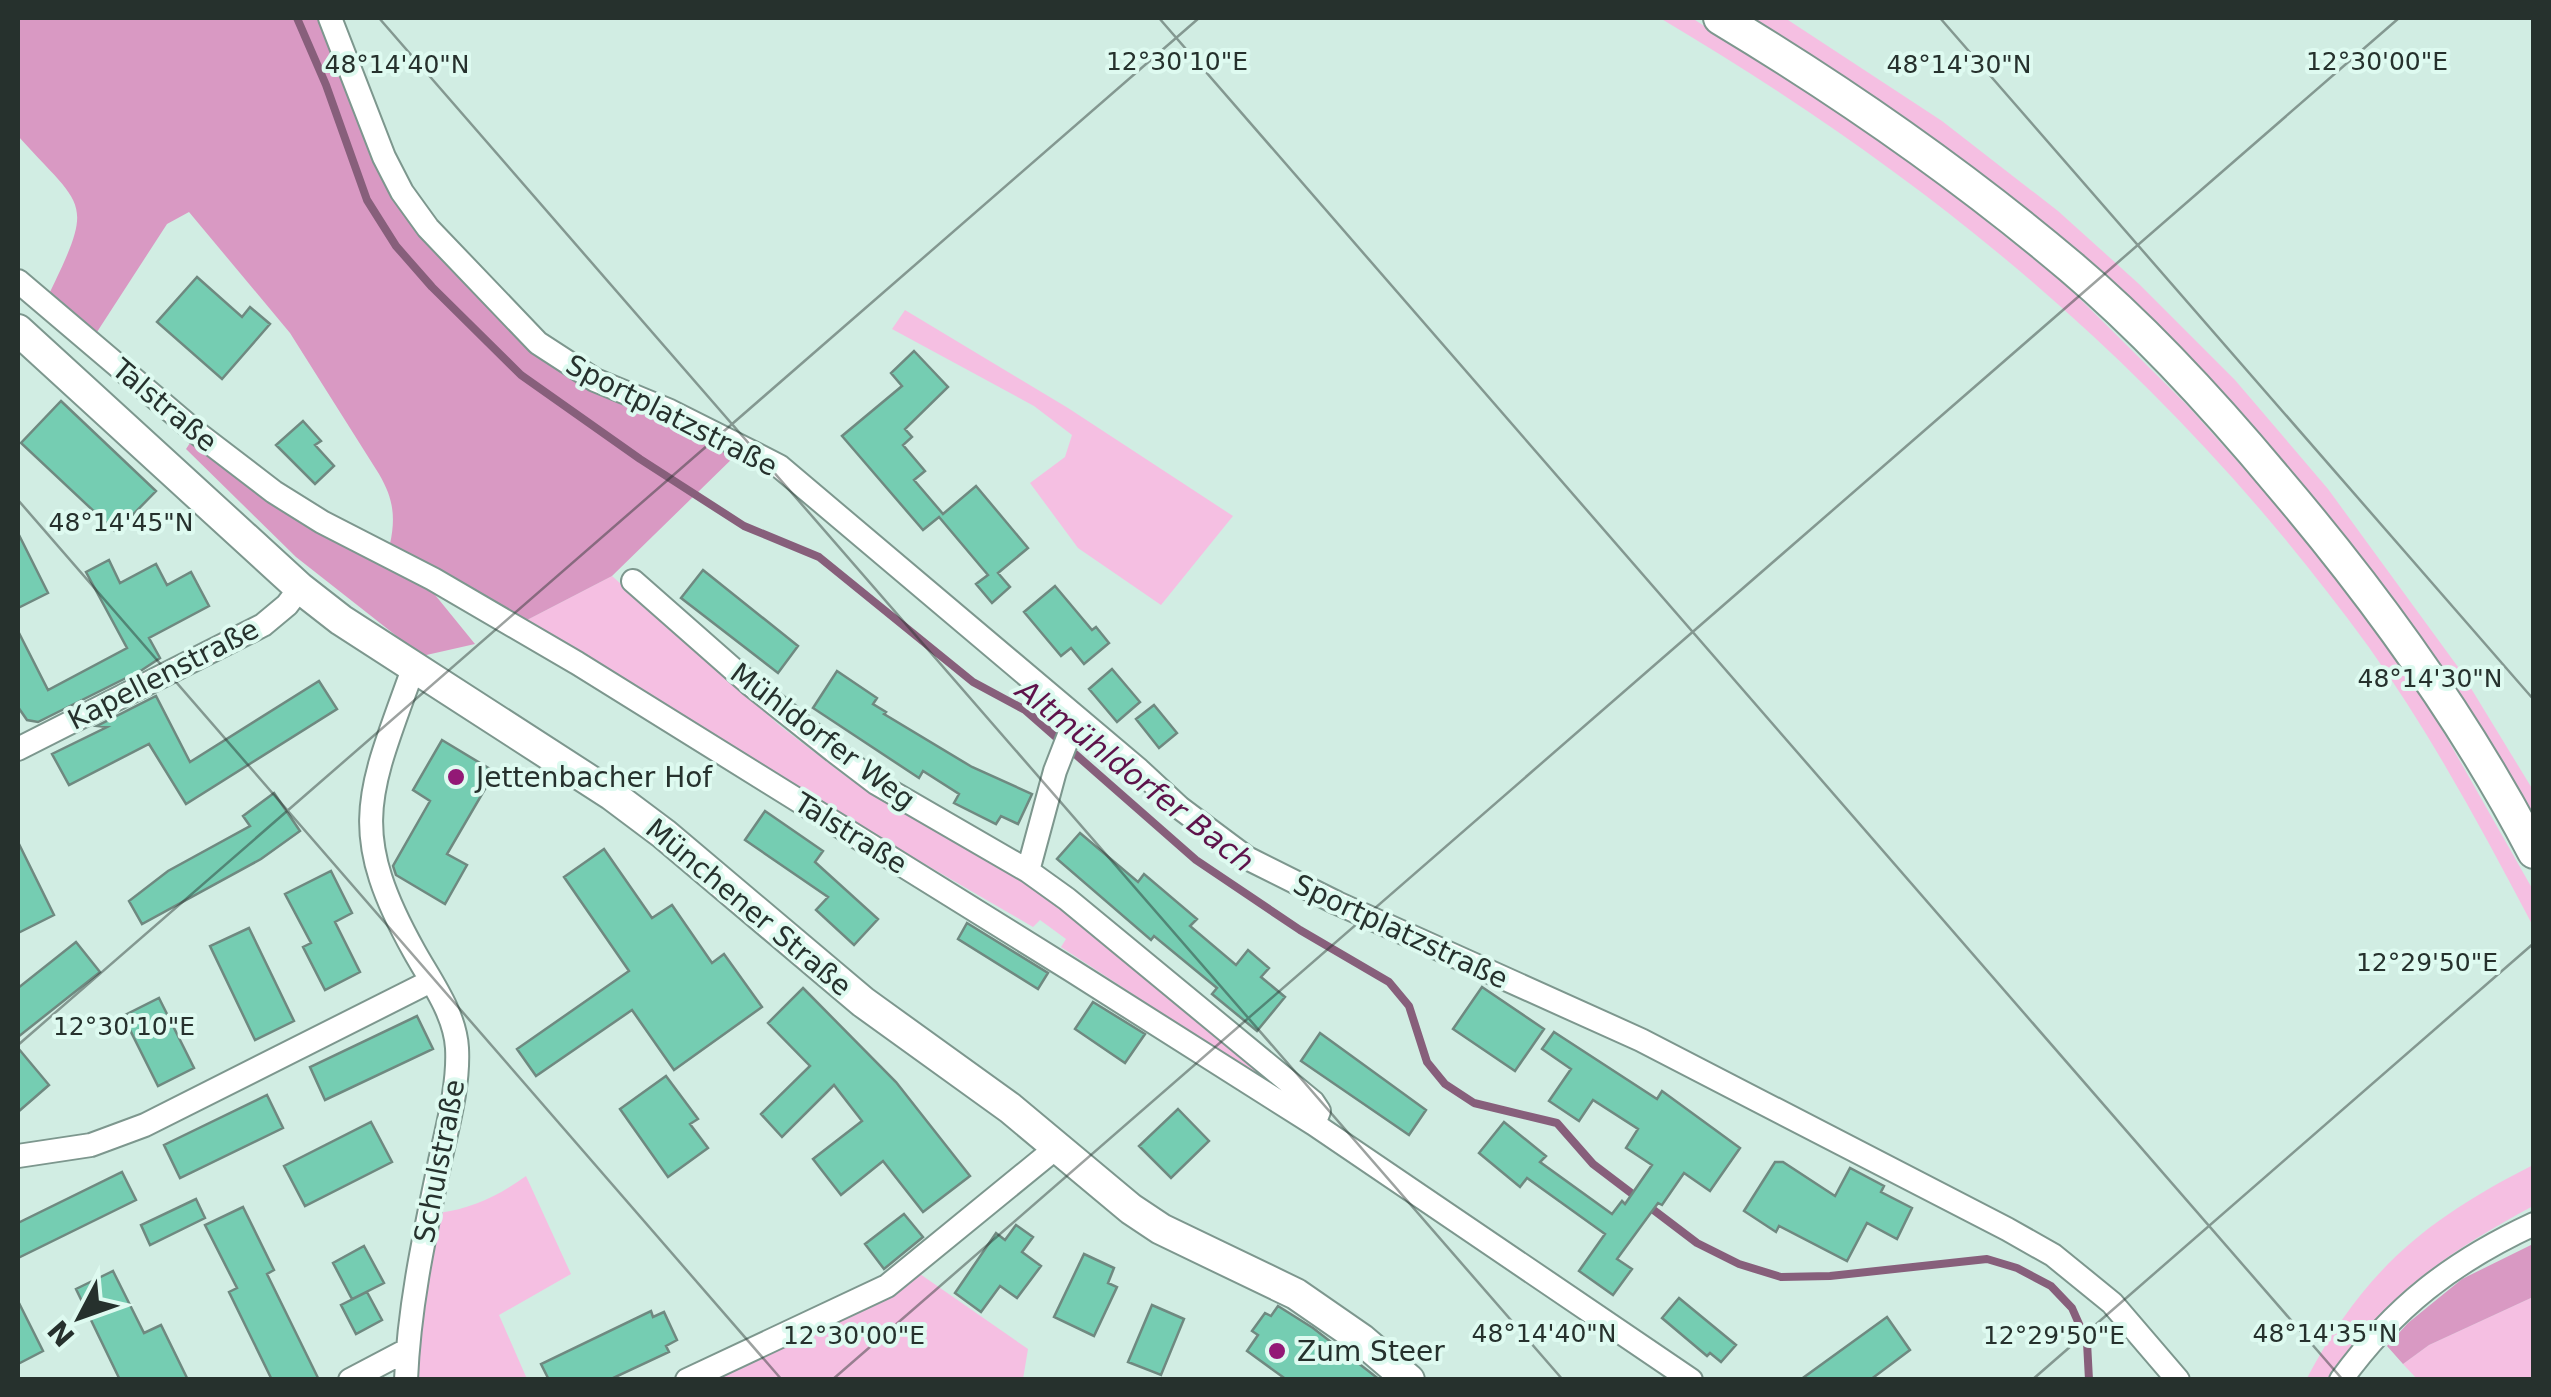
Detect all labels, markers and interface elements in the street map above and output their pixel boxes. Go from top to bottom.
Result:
text: 12°30'10"E [1106,47,1248,76]
text: 12°30'00"E [2306,47,2448,76]
text: 48°14'40"N [324,50,470,79]
text: 48°14'30"N [1886,50,2032,79]
street label: Sportplatzstraße [561,348,783,483]
street label: Talstraße [105,351,224,459]
text: 48°14'45"N [48,508,194,537]
street label: Kapellenstraße [62,612,264,737]
street label: Mühldorfer Weg [724,656,921,816]
text: 48°14'30"N [2357,664,2503,693]
water label: Altmühldorfer Bach [1008,671,1261,879]
place label: Jettenbacher Hof [474,761,713,794]
marker: Jettenbacher Hof [445,766,467,788]
street label: Talstraße [787,785,913,881]
street label: Münchener Straße [639,812,858,1003]
street label: Sportplatzstraße [1288,867,1513,996]
text: 12°29'50"E [2356,948,2498,977]
text: 12°30'10"E [53,1012,195,1041]
street label: Schulstraße [408,1077,471,1245]
north arrow [30,1267,130,1367]
text: N [41,1313,82,1353]
text: 48°14'40"N [1471,1319,1617,1348]
text: 48°14'35"N [2252,1319,2398,1348]
text: 12°30'00"E [783,1321,925,1350]
text: 12°29'50"E [1983,1321,2125,1350]
place label: Zum Steer [1297,1335,1445,1368]
marker: Zum Steer [1266,1340,1288,1362]

